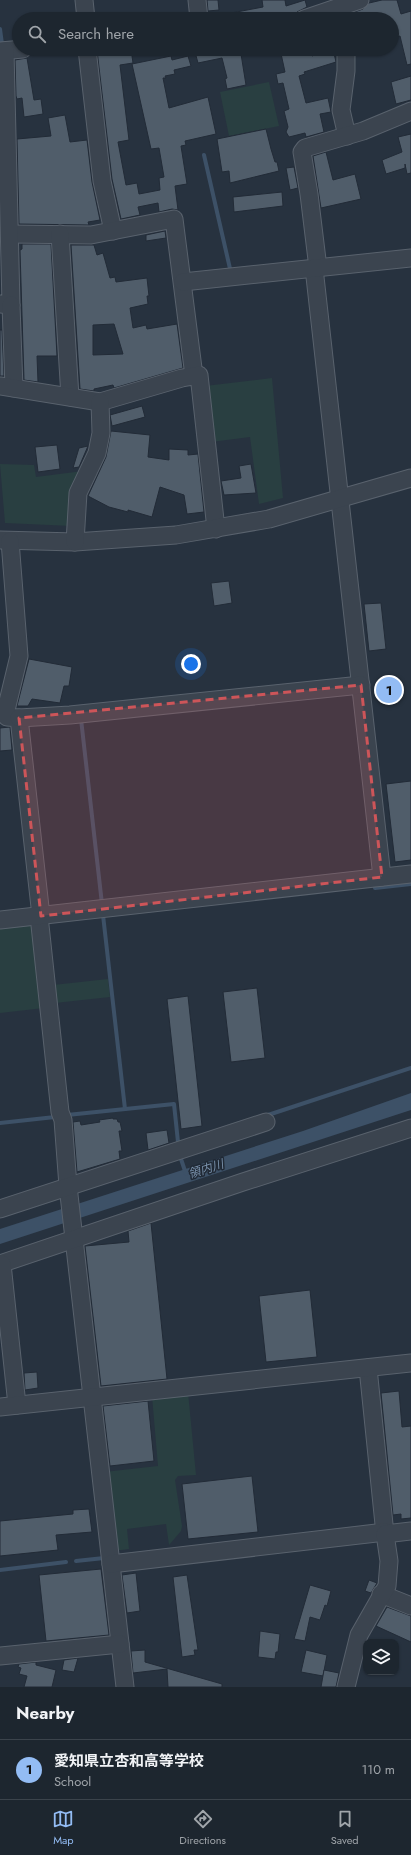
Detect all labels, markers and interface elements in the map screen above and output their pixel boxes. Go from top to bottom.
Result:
search box [12,12,399,56]
icon: search [26,23,48,45]
text: Search here [58,23,134,45]
your location [181,654,201,674]
pin: 1 [376,675,402,705]
water label: 領内川 [186,1154,228,1183]
map controls [363,1639,399,1675]
button: layers [363,1639,399,1675]
text: Nearby [16,1701,74,1725]
text: 愛知県立杏和高等学校 [54,1750,204,1772]
text: 1 [26,1760,32,1779]
text: 110 m [361,1760,395,1779]
text: School [54,1772,91,1791]
tab: Map [52,1808,74,1848]
tab: Directions [179,1808,226,1848]
tab: Saved [331,1808,359,1848]

